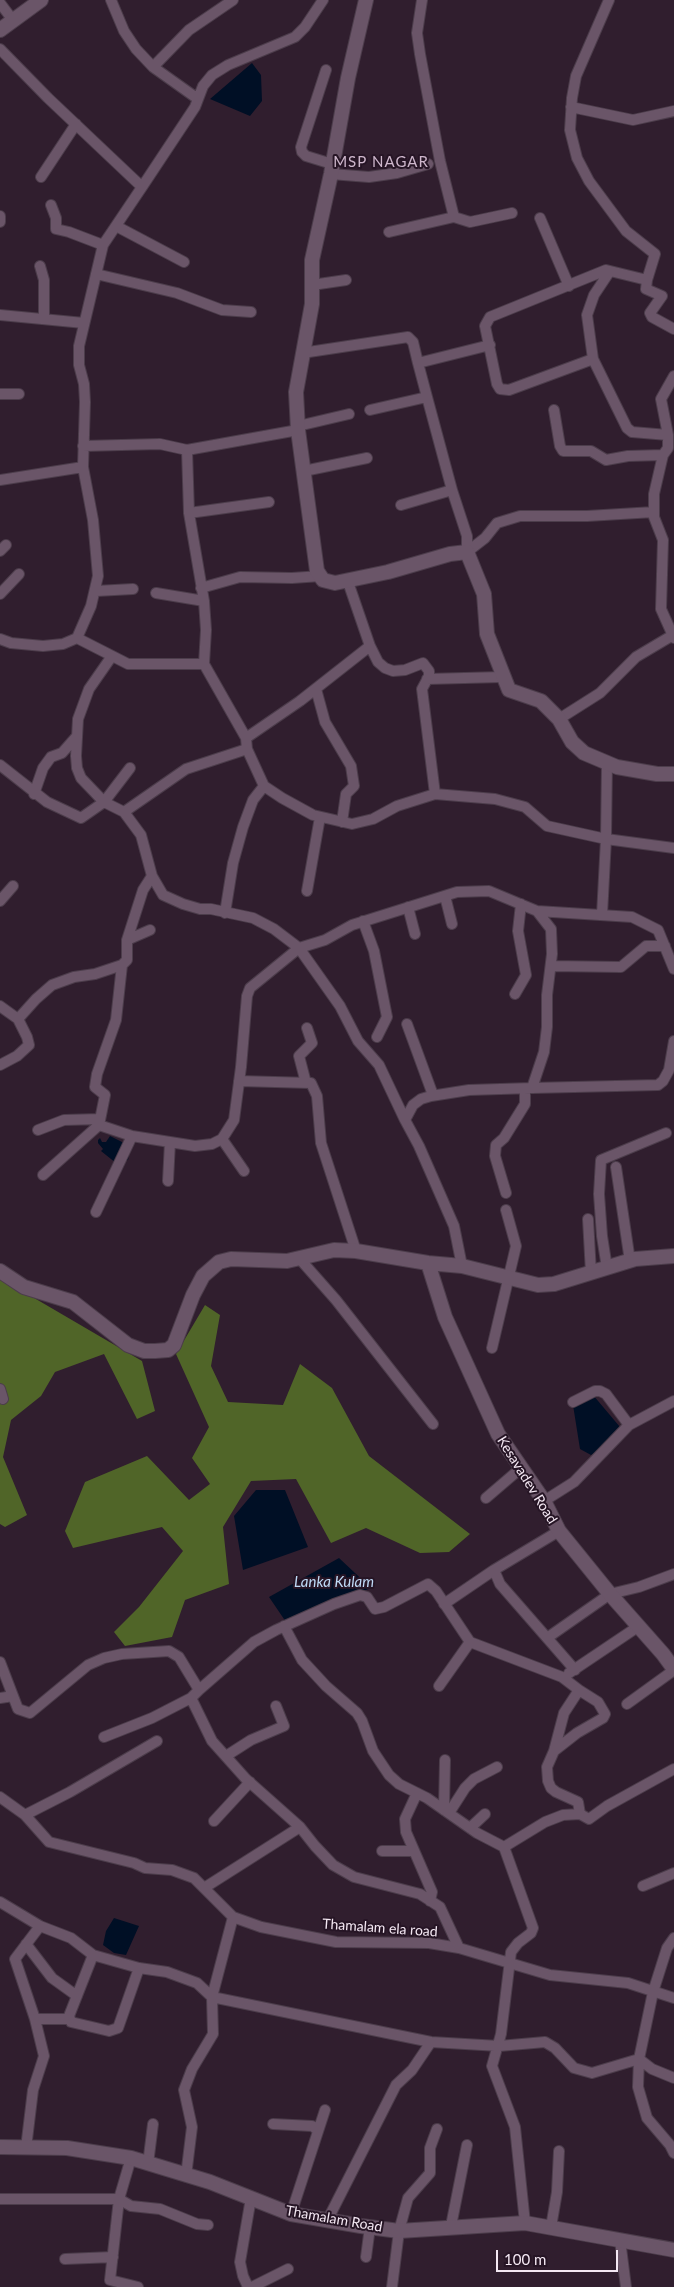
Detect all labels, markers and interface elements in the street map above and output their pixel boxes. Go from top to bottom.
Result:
district label: MSP NAGAR [332,153,430,171]
street label: Kesavadev Road [493,1433,561,1527]
water label: Lanka Kulam [294,1573,374,1591]
street label: Thamalam ela road [322,1916,438,1940]
street label: Thamalam Road [284,2202,384,2236]
scale bar [499,2240,622,2272]
text: 100 m [504,2250,546,2268]

